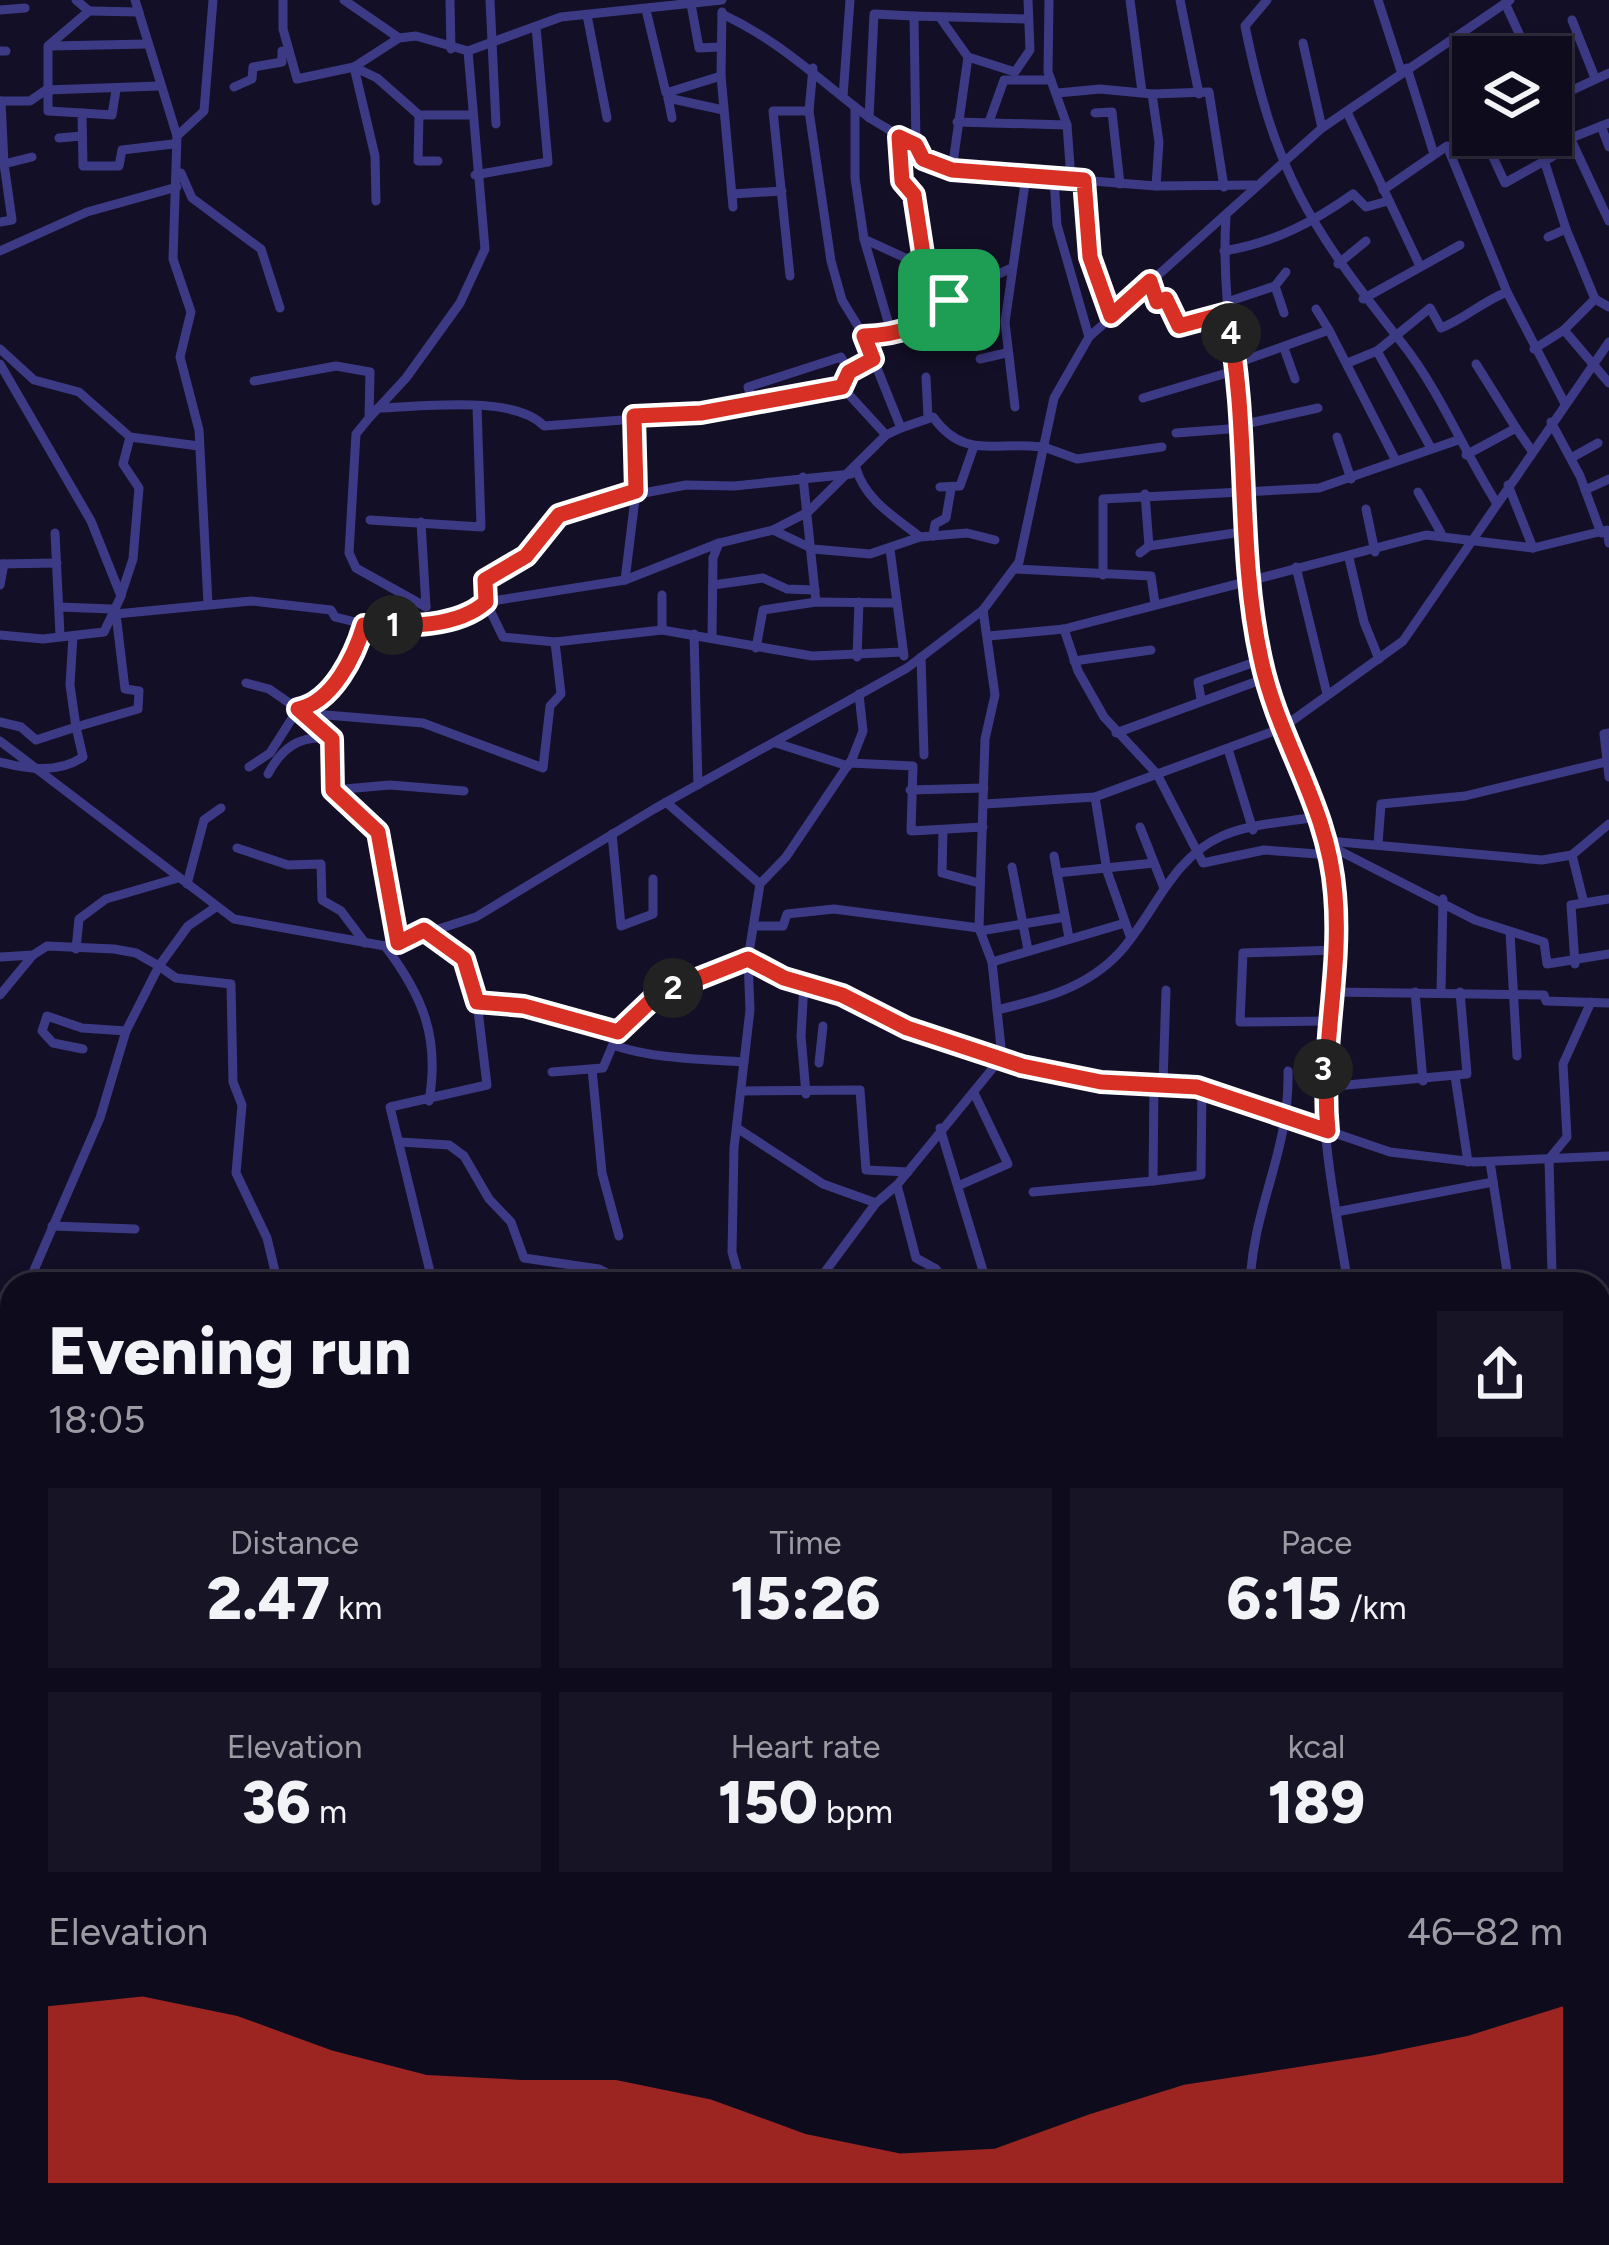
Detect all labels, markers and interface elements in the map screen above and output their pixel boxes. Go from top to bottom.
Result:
map controls [1452,36,1572,156]
button: layers [1452,36,1572,156]
pin [898,249,1000,351]
icon: arrive [916,267,982,333]
pin: 4 [1201,303,1261,363]
text: 4 [1221,313,1241,352]
pin: 1 [363,595,423,655]
text: 1 [386,605,400,644]
pin: 2 [643,958,703,1018]
text: 2 [663,968,683,1007]
pin: 3 [1293,1039,1353,1099]
text: 3 [1314,1049,1332,1088]
text: Evening run [48,1311,412,1391]
button: share [1437,1311,1563,1437]
text: 18:05 [48,1396,145,1443]
text: Distance [230,1523,359,1562]
text: Time [770,1523,841,1562]
text: Pace [1281,1523,1352,1562]
text: 2.47 [207,1562,330,1634]
text: 15:26 [730,1562,881,1634]
text: 6:15 [1226,1562,1342,1634]
text: km [330,1588,382,1627]
text: /km [1342,1588,1407,1627]
text: Elevation [227,1727,362,1766]
text: Heart rate [731,1727,880,1766]
text: kcal [1288,1727,1345,1766]
text: 36 [242,1766,311,1838]
text: 150 [718,1766,818,1838]
text: 189 [1268,1766,1365,1838]
text: m [311,1792,347,1831]
text: bpm [818,1792,893,1831]
text: Elevation [48,1908,208,1955]
text: 46–82 m [1407,1908,1563,1955]

